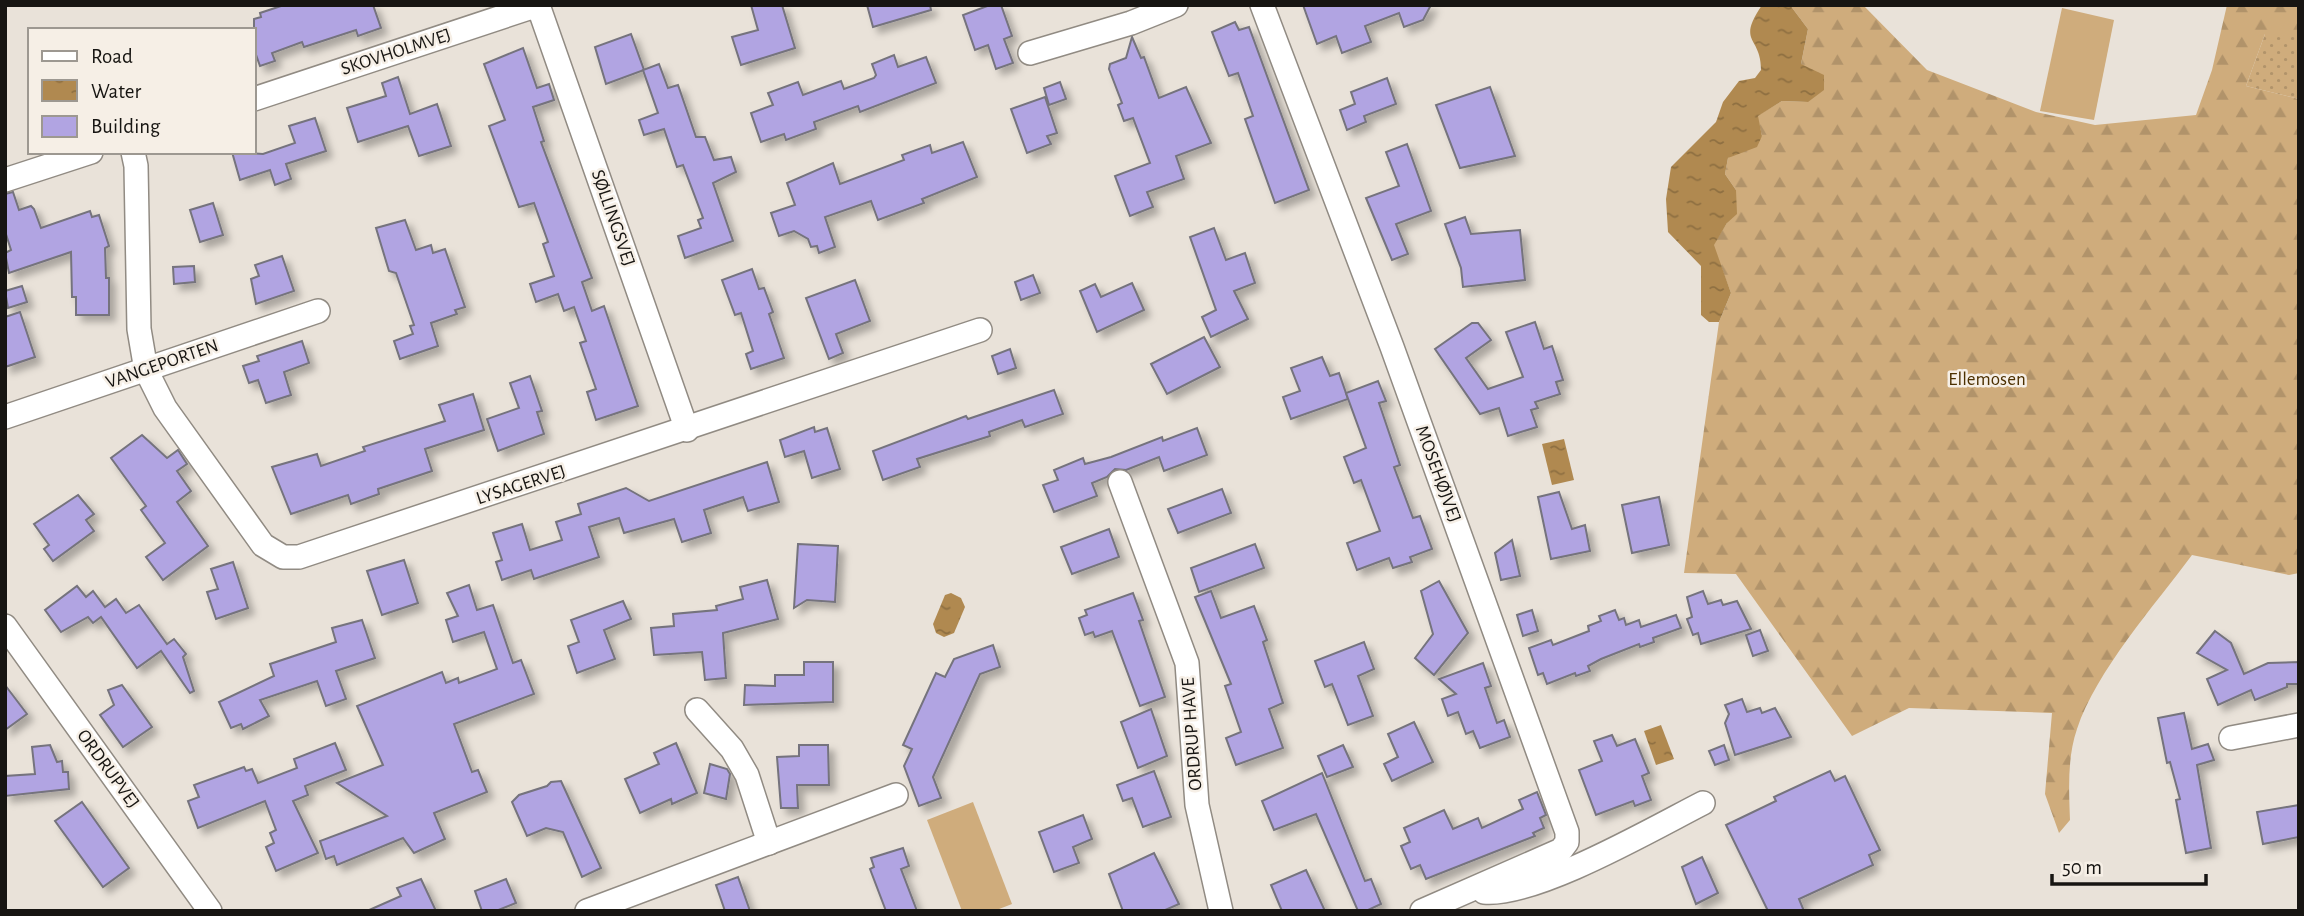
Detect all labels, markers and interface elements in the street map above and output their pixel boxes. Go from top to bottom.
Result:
street label: SKOVHOLMVEJ [339,25,453,79]
legend [28,28,256,154]
text: Road [91,46,133,67]
text: Water [91,81,141,102]
text: Building [91,116,161,137]
street label: SØLLINGSVEJ [588,167,638,269]
street label: VANGEPORTEN [103,336,221,392]
park label: Ellemosen [1948,370,2026,389]
street label: MOSEHØJVEJ [1412,423,1464,525]
street label: LYSAGERVEJ [474,462,568,508]
street label: ORDRUP HAVE [1179,677,1205,791]
street label: ORDRUPVEJ [73,726,143,812]
scale bar [2052,842,2206,886]
text: 50 m [2062,857,2102,878]

